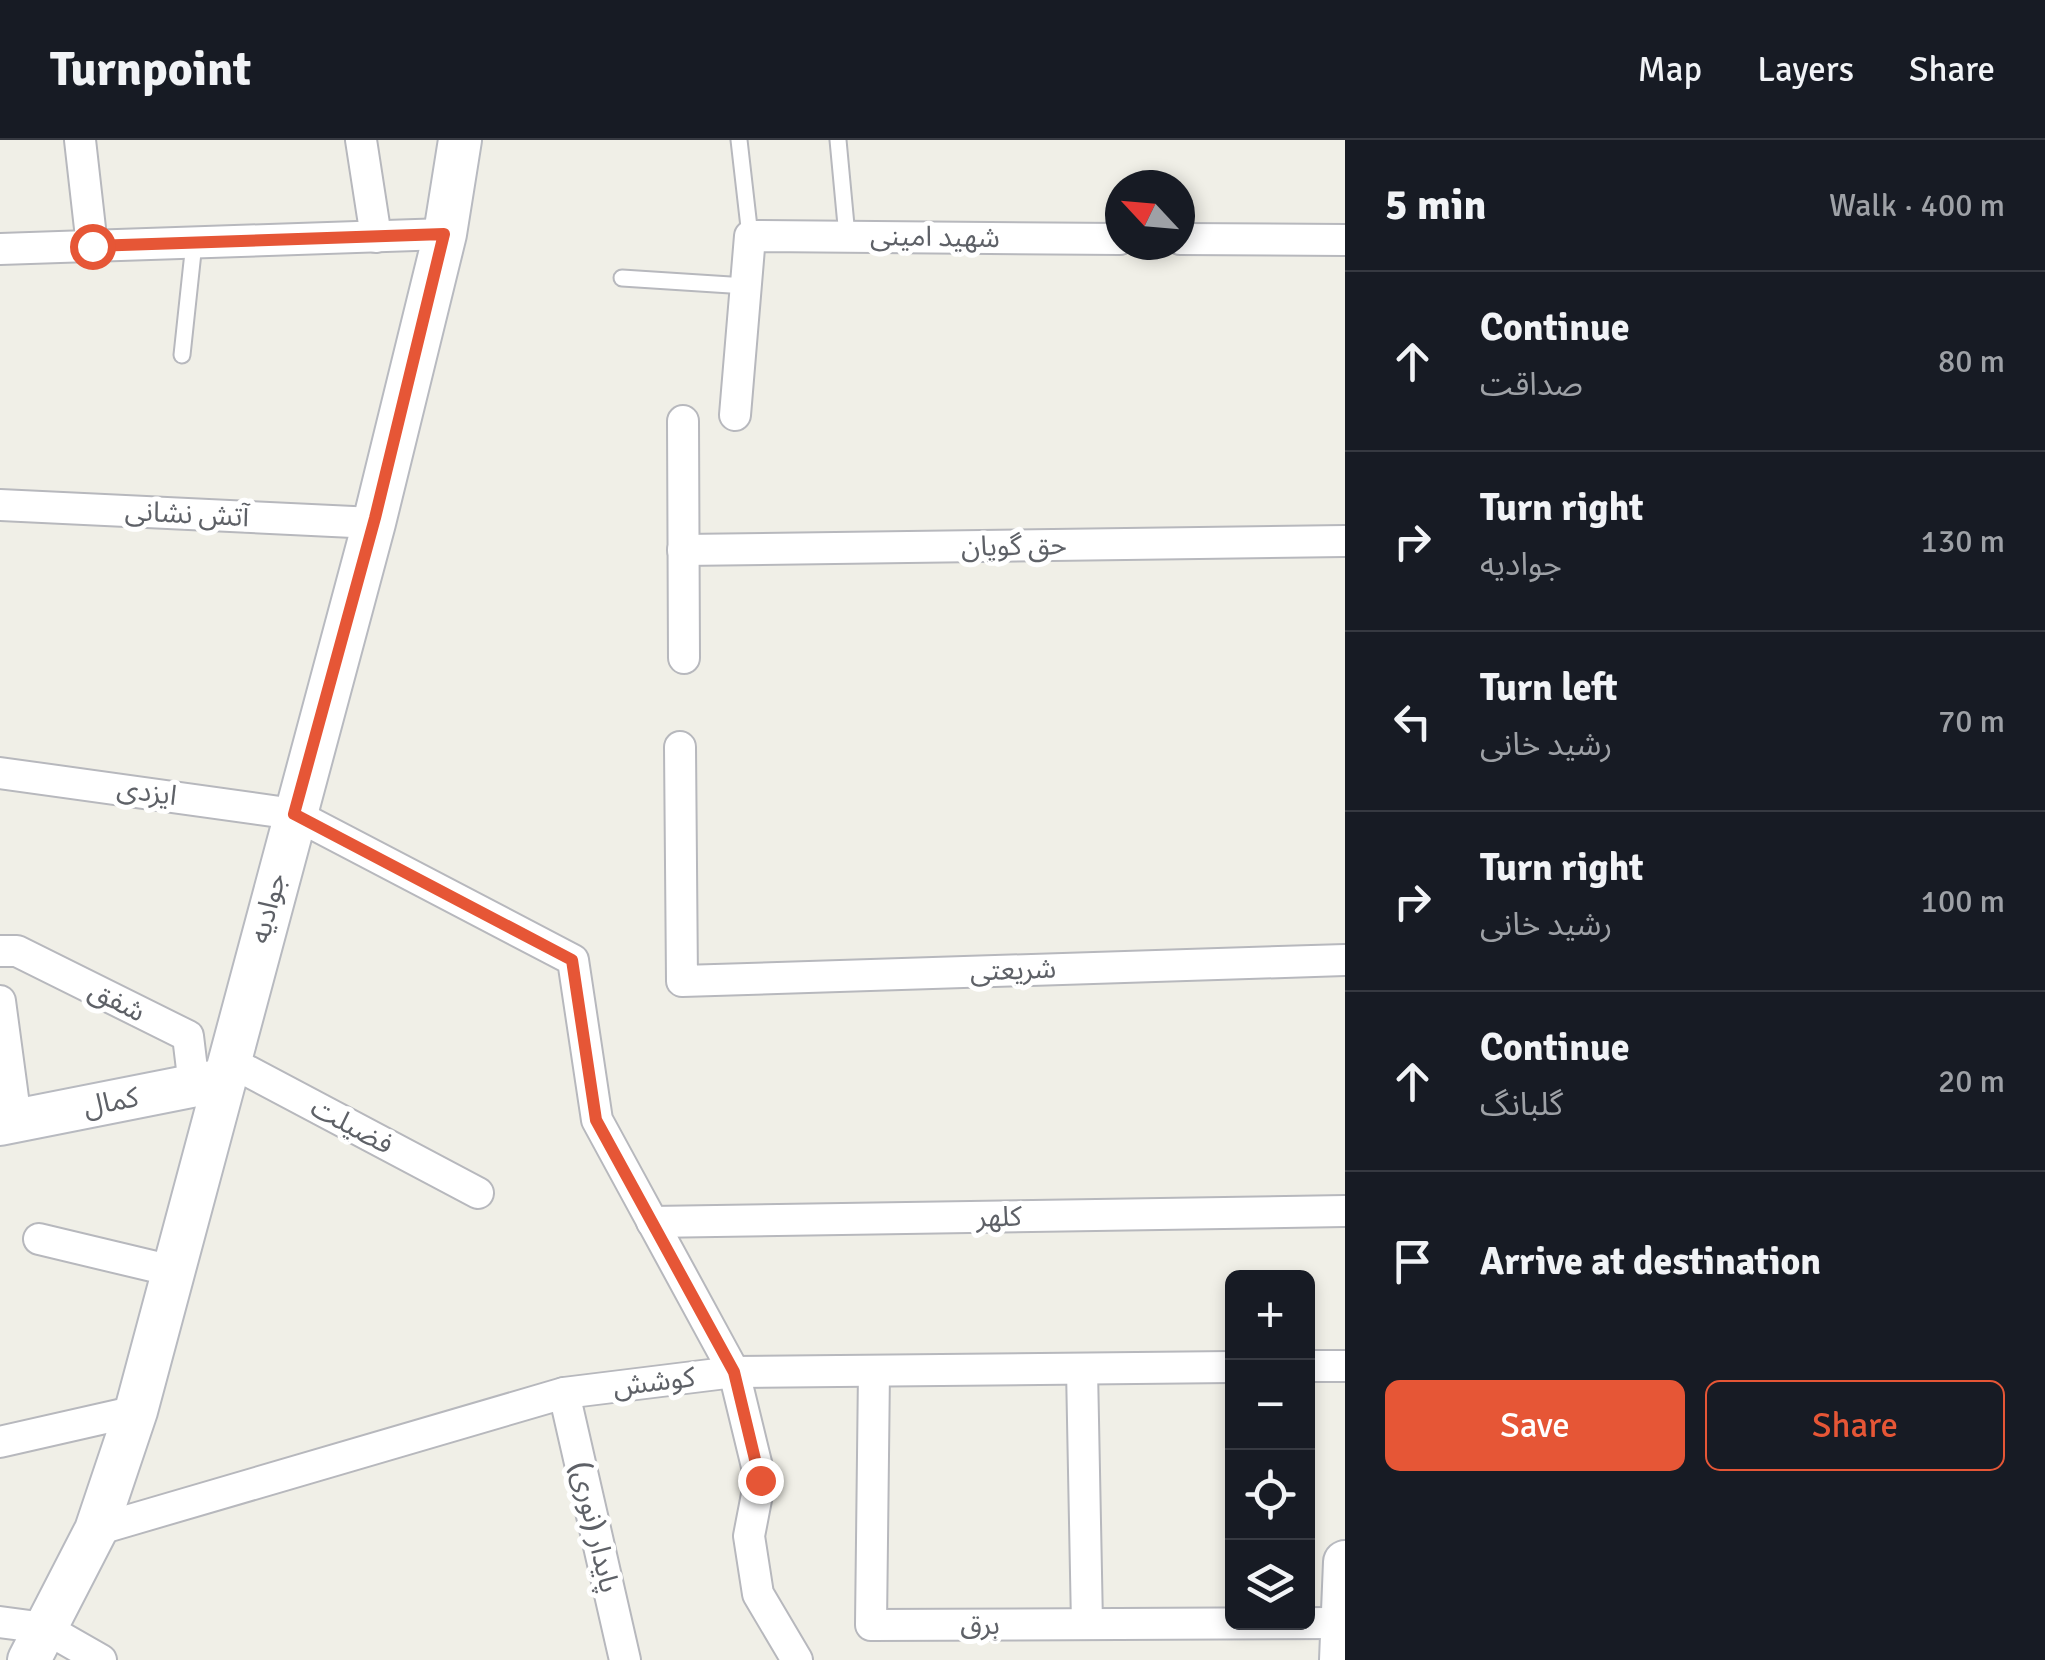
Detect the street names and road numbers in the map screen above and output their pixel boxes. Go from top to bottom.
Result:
street label: شهید امینی [870,219,1000,255]
street label: آتش نشانی [124,494,252,534]
street label: حق گویان [961,528,1067,564]
street label: ایزدی [115,771,179,813]
street label: جوادیه [242,869,294,947]
street label: شریعتی [969,952,1057,988]
street label: شفق [83,973,151,1029]
street label: کمال [81,1080,142,1124]
street label: فضیلت [305,1090,399,1162]
street label: کلهر [975,1200,1022,1234]
street label: کوشش [611,1360,697,1404]
street label: پایدار (نوری) [563,1458,627,1596]
street label: برق [960,1608,1000,1642]

